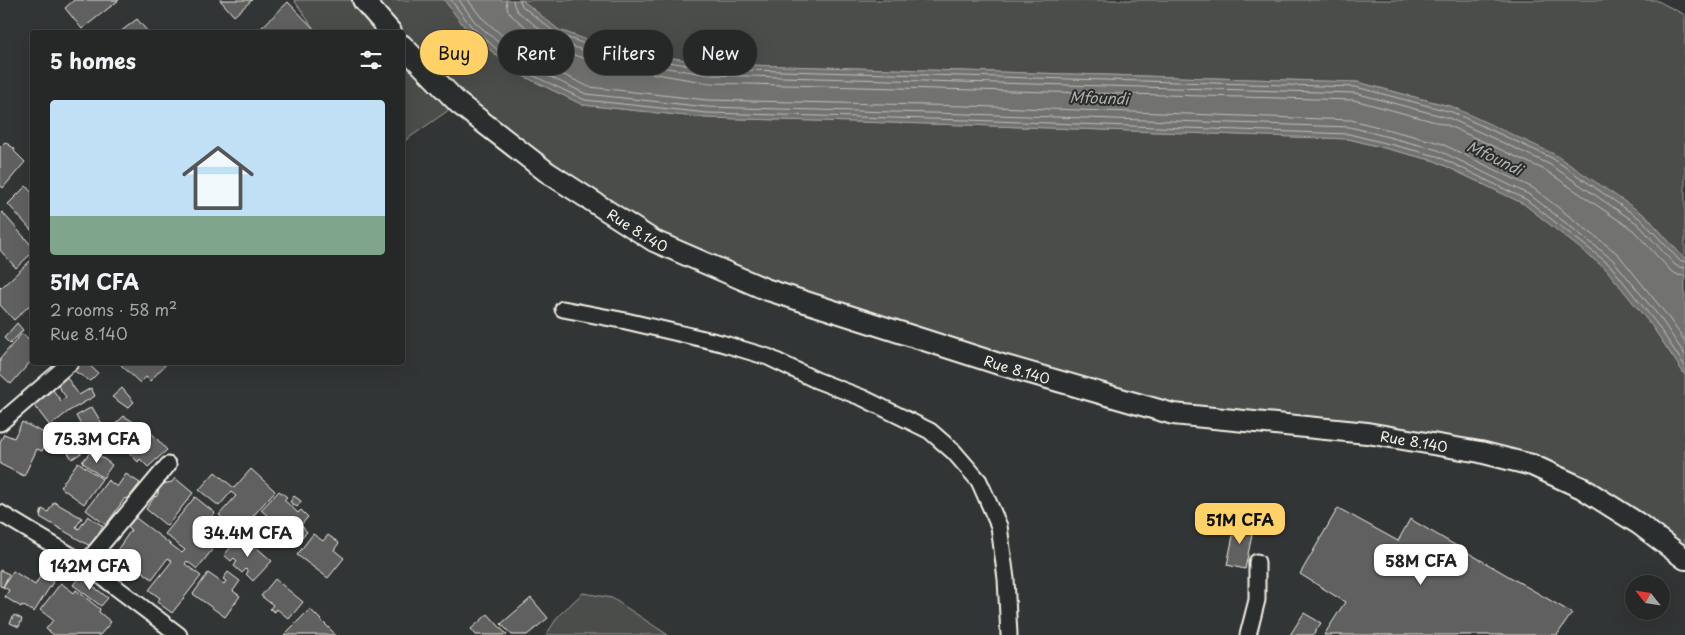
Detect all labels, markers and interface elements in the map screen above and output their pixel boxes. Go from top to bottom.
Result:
chip: Buy [420,30,488,75]
chip: Rent [498,30,574,75]
chip: Filters [584,30,673,75]
chip: New [683,30,757,75]
text: 5 homes [50,44,136,76]
icon: filters [357,46,385,74]
water label: Mfoundi [1069,84,1132,110]
icon: home [173,133,263,223]
water label: Mfoundi [1463,134,1529,182]
street label: Rue 8.140 [603,203,671,256]
text: 51M CFA [50,265,139,297]
text: 2 rooms · 58 m² [50,297,177,321]
text: Rue 8.140 [50,321,128,345]
street label: Rue 8.140 [981,349,1053,389]
pin: 75.3M CFA [40,422,154,464]
street label: Rue 8.140 [1379,425,1449,457]
text: 75.3M CFA [54,426,140,450]
pin: 51M CFA [1194,502,1286,545]
text: 51M CFA [1206,507,1274,531]
pin: 34.4M CFA [191,516,305,558]
text: 34.4M CFA [204,520,292,544]
pin: 58M CFA [1375,544,1467,586]
pin: 142M CFA [38,548,142,591]
text: 58M CFA [1385,548,1457,572]
text: 142M CFA [50,553,130,577]
north arrow [1625,575,1670,620]
map controls [1625,575,1670,620]

